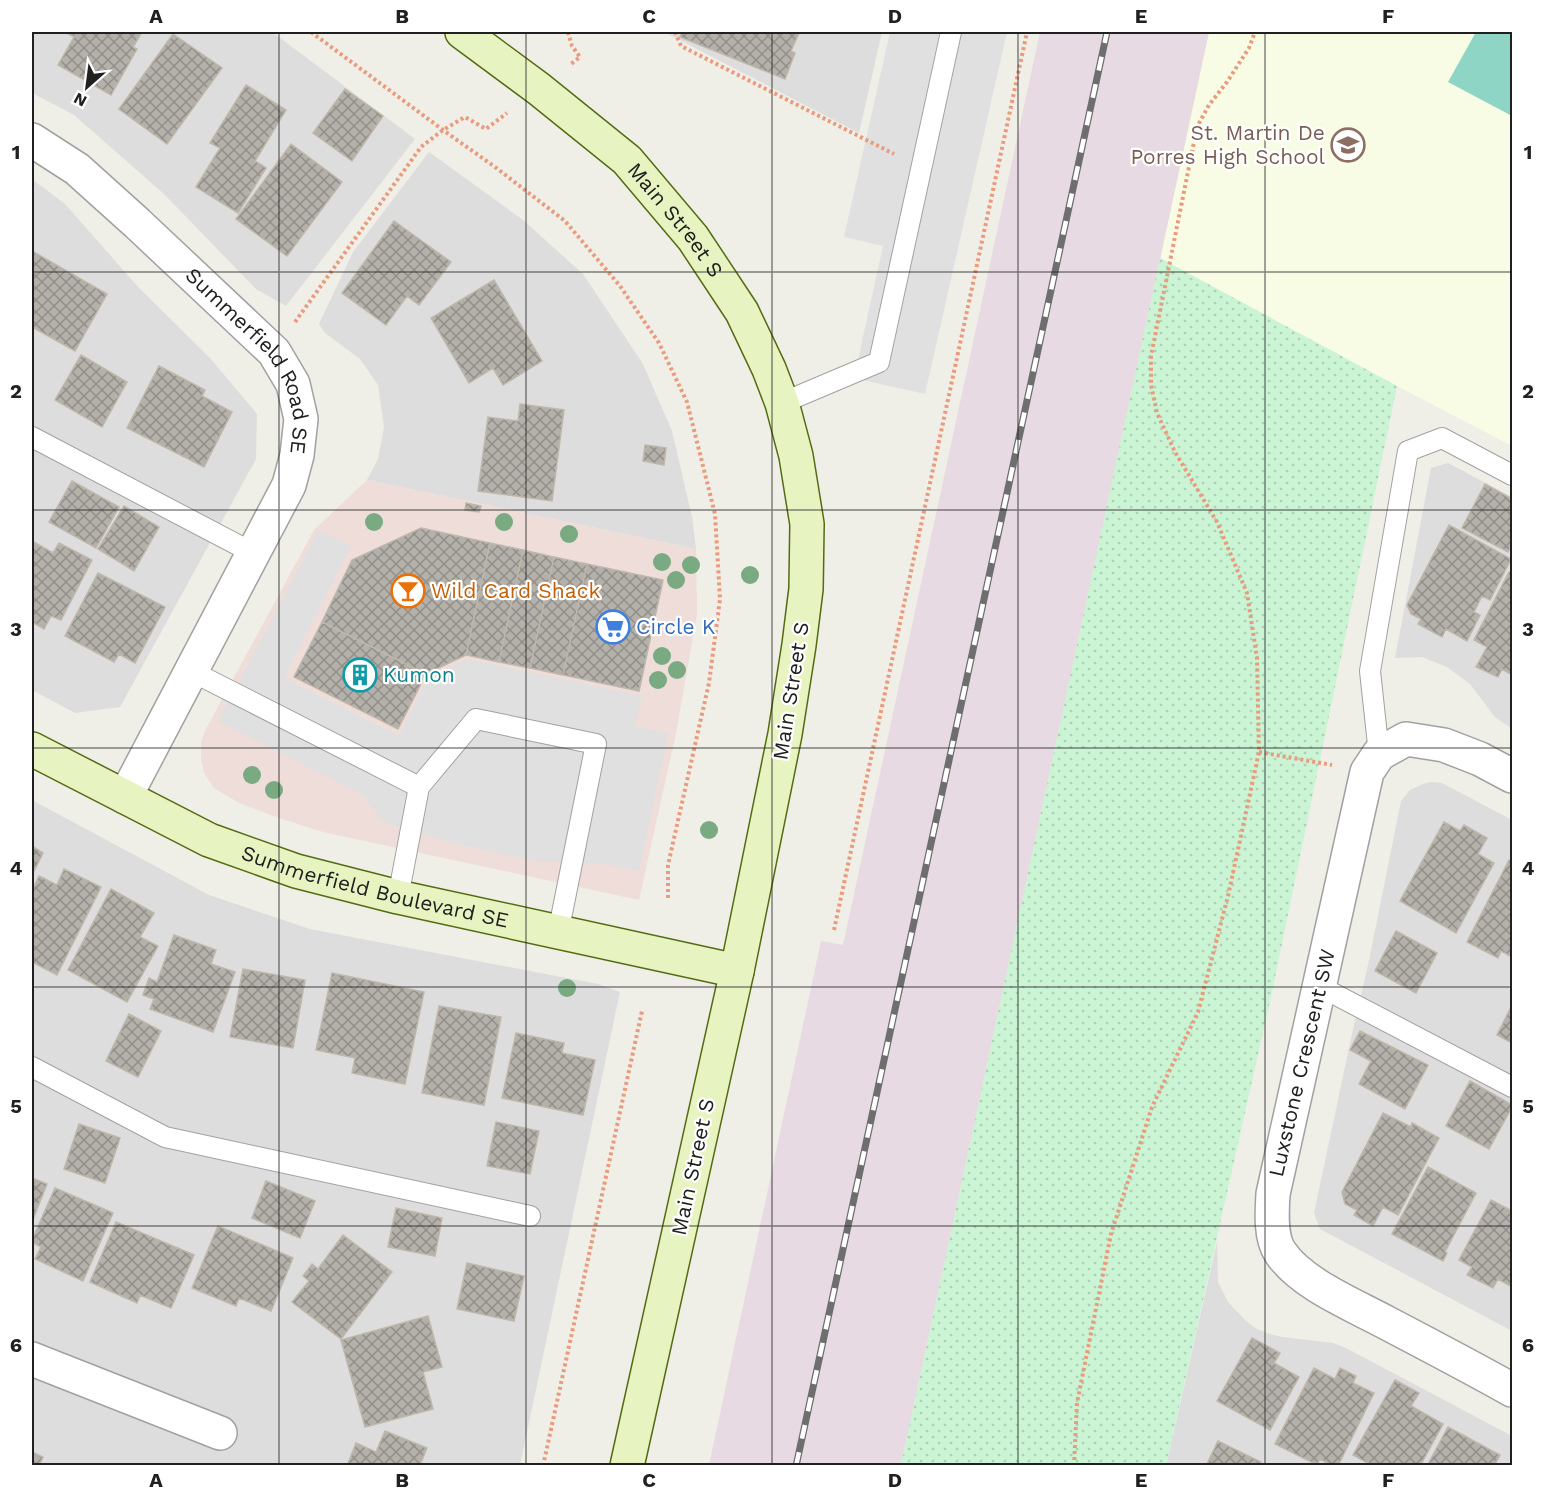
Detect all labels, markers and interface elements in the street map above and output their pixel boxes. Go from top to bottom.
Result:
text: A [149,4,163,28]
text: B [395,4,409,28]
text: C [642,4,656,28]
text: D [888,4,902,28]
text: E [1135,4,1147,28]
text: F [1382,4,1394,28]
north arrow [57,57,117,117]
text: N [70,89,90,111]
place label: St. Martin De Porres High School [1130,120,1326,169]
school or university icon: St. Martin De Porres High School [1330,127,1366,163]
text: 1 [12,140,20,164]
text: 1 [1524,140,1532,164]
street label: Main Street S [623,157,728,282]
street label: Summerfield Road SE [181,262,314,455]
text: 2 [10,379,22,403]
text: 2 [1522,379,1534,403]
bar icon: Wild Card Shack [390,573,426,609]
place label: Wild Card Shack [431,578,600,603]
supermarket icon: Circle K [595,609,631,645]
place label: Circle K [636,614,716,639]
text: 3 [10,617,22,641]
text: 3 [1522,617,1534,641]
street label: Main Street S [767,620,814,762]
building icon: Kumon [342,657,378,693]
place label: Kumon [383,662,455,687]
street label: Summerfield Boulevard SE [238,840,511,933]
text: 4 [10,856,23,880]
text: 4 [1522,856,1535,880]
street label: Luxstone Crescent SW [1263,947,1340,1179]
text: 5 [10,1094,22,1118]
text: 5 [1522,1094,1534,1118]
street label: Main Street S [666,1096,719,1238]
text: 6 [10,1333,22,1357]
text: 6 [1522,1333,1534,1357]
text: A [149,1468,163,1492]
text: B [395,1468,409,1492]
text: C [642,1468,656,1492]
text: D [888,1468,902,1492]
text: E [1135,1468,1147,1492]
text: F [1382,1468,1394,1492]

